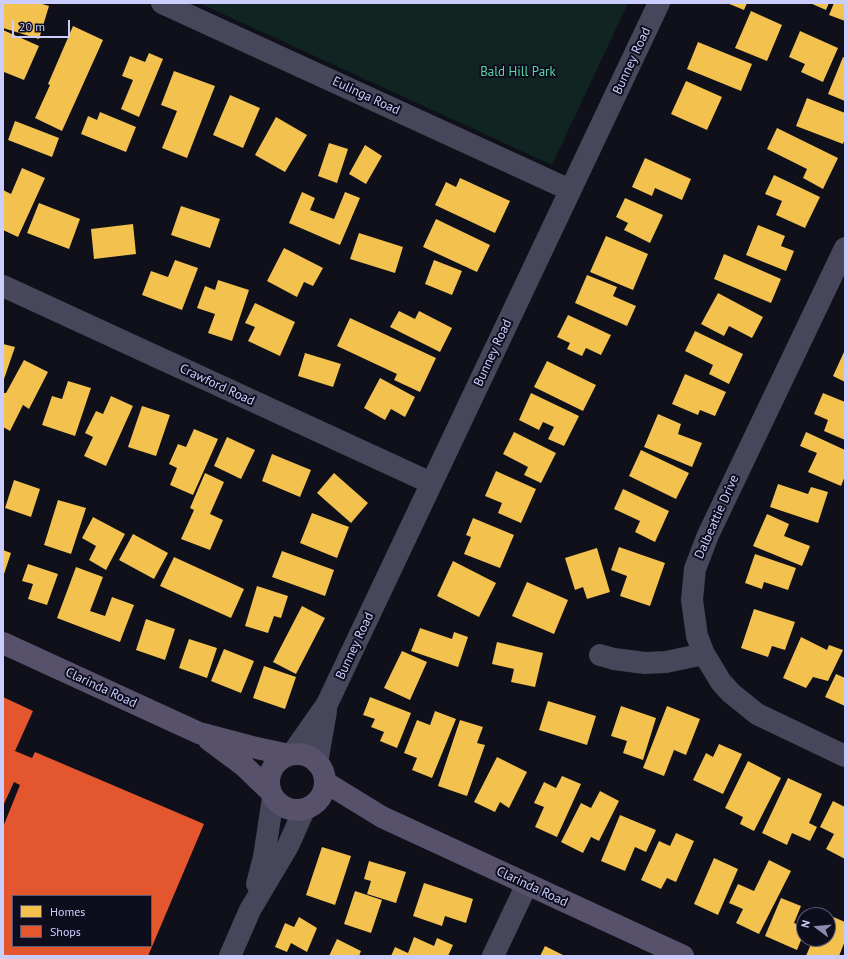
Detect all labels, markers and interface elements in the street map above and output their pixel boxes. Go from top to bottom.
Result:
scale bar [14,12,72,38]
text: 20 m [19,19,45,34]
street label: Bunney Road [610,25,654,97]
park label: Bald Hill Park [480,64,556,80]
street label: Eulinga Road [330,74,402,118]
street label: Bunney Road [471,317,515,389]
street label: Crawford Road [177,361,257,409]
street label: Dalbeattie Drive [692,473,742,561]
street label: Bunney Road [333,610,377,682]
street label: Clarinda Road [63,665,139,711]
street label: Clarinda Road [494,864,570,910]
legend [12,895,152,947]
text: Homes [50,904,85,919]
north arrow [796,907,836,947]
text: N [798,919,813,929]
text: Shops [50,924,81,939]

